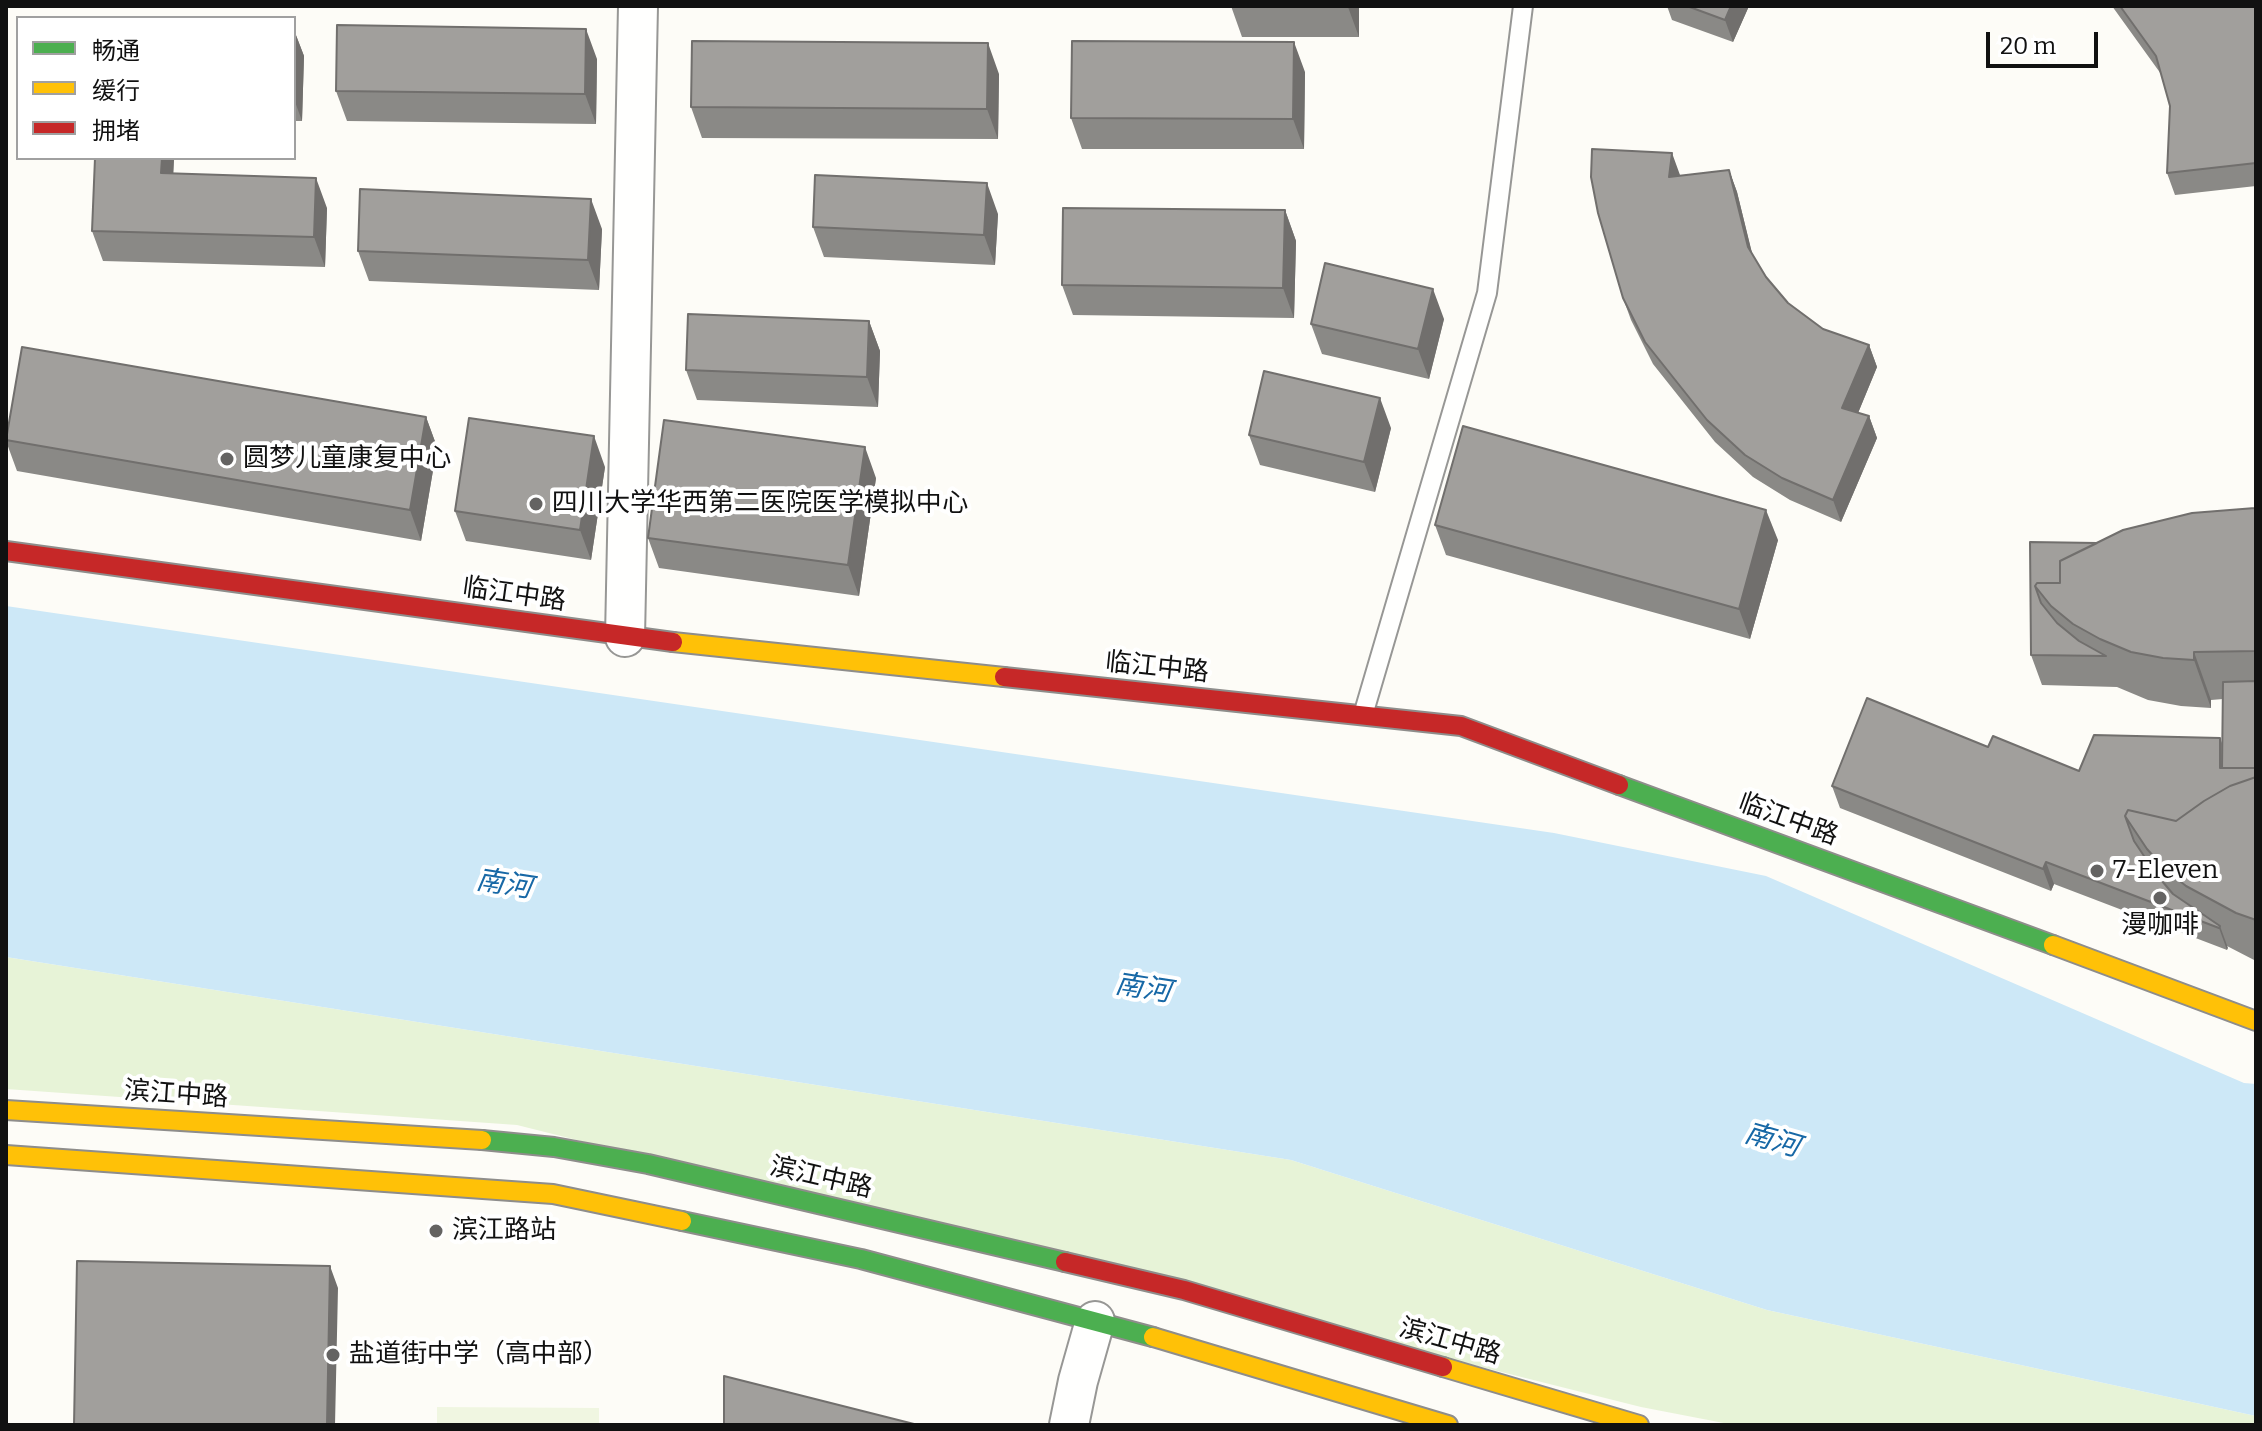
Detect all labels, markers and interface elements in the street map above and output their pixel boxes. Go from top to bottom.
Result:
legend [16,16,296,160]
scale bar [1990,16,2102,66]
text: 20 m [2000,32,2056,60]
text: 畅通 [92,37,140,65]
text: 缓行 [92,77,140,105]
text: 拥堵 [92,117,140,145]
place label: 圆梦儿童康复中心 [243,443,451,475]
marker: 圆梦儿童康复中心 [218,450,236,468]
place label: 四川大学华西第二医院医学模拟中心 [552,488,968,520]
marker: 四川大学华西第二医院医学模拟中心 [527,495,545,513]
street label: 临江中路 [460,572,568,618]
street label: 临江中路 [1104,647,1210,689]
street label: 临江中路 [1734,788,1842,852]
place label: 7-Eleven [2113,855,2218,887]
marker: 7-Eleven [2088,862,2106,880]
water label: 南河 [474,864,534,906]
marker: 漫咖啡 [2151,889,2169,907]
place label: 漫咖啡 [2121,910,2199,942]
water label: 南河 [1113,968,1173,1010]
street label: 滨江中路 [123,1076,229,1114]
water label: 南河 [1740,1117,1804,1165]
street label: 滨江中路 [767,1151,875,1205]
place label: 滨江路站 [452,1215,556,1247]
marker: 滨江路站 [427,1222,445,1240]
street label: 滨江中路 [1396,1313,1504,1371]
place label: 盐道街中学（高中部） [349,1339,609,1371]
marker: 盐道街中学（高中部） [324,1346,342,1364]

